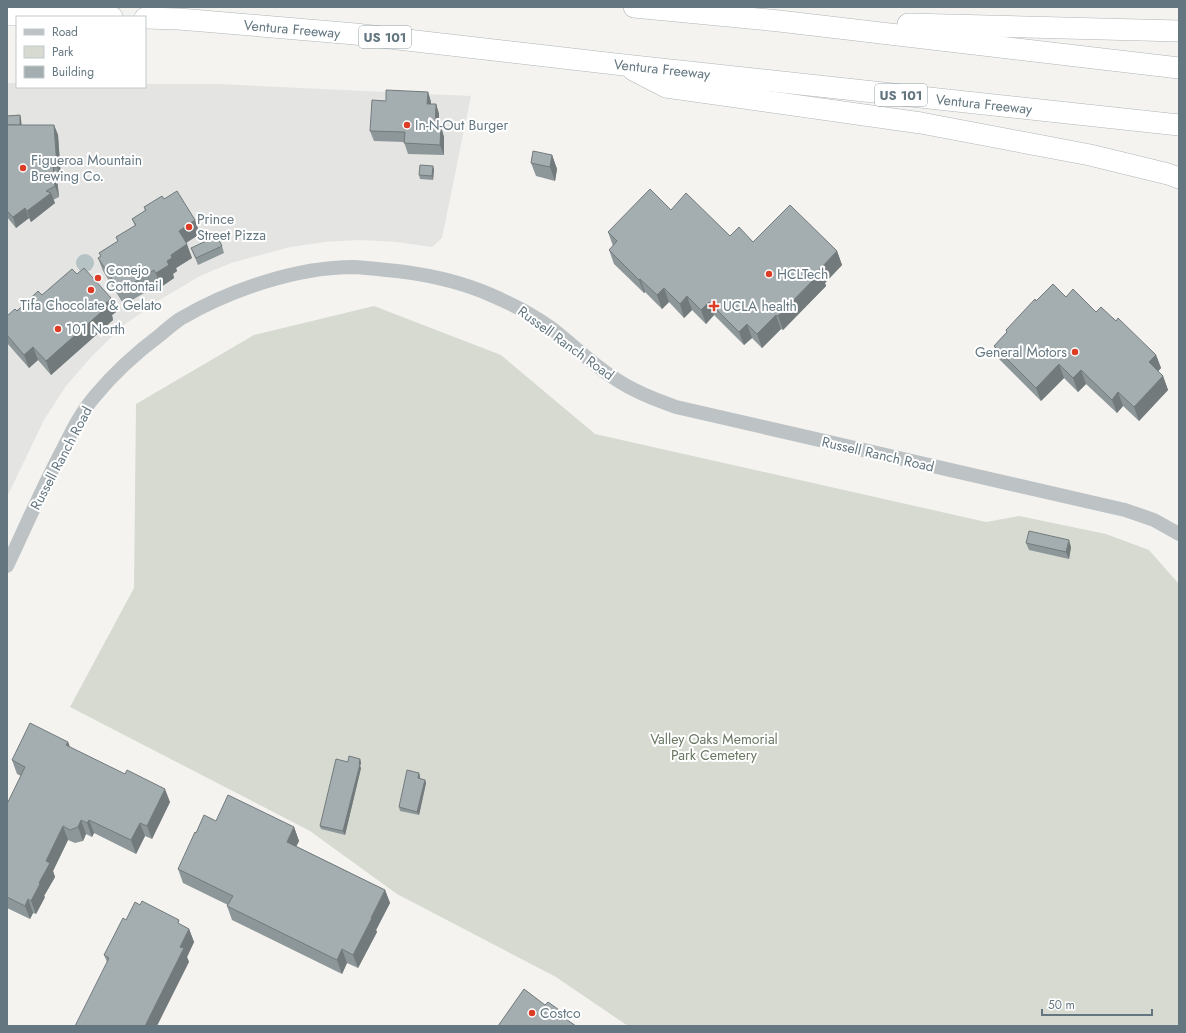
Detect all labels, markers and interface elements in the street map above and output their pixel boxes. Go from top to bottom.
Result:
street label: Ventura Freeway [243,15,342,43]
legend [16,16,146,88]
text: Road [52,23,78,41]
road number: US 101 [359,26,411,48]
text: Park [52,43,74,61]
street label: Ventura Freeway [613,54,712,84]
text: Building [52,63,94,81]
road number: US 101 [875,84,927,106]
street label: Ventura Freeway [935,89,1034,119]
place label: In-N-Out Burger [415,115,508,135]
marker: In-N-Out Burger [402,120,412,130]
place label: Figueroa Mountain Brewing Co. [31,150,142,186]
marker: Figueroa Mountain Brewing Co. [18,163,28,173]
place label: Prince Street Pizza [197,209,266,245]
marker: Prince Street Pizza [184,222,194,232]
place label: Conejo Cottontail [106,260,162,296]
place label: HCLTech [777,264,828,284]
marker: HCLTech [764,269,774,279]
marker: Conejo Cottontail [93,273,103,283]
marker: Tifa Chocolate & Gelato [86,285,96,295]
place label: Tifa Chocolate & Gelato [20,295,162,315]
place label: UCLA health [723,296,797,316]
marker: UCLA health [708,300,720,312]
street label: Russell Ranch Road [514,301,618,385]
place label: 101 North [66,319,125,339]
marker: 101 North [53,324,63,334]
place label: General Motors [975,342,1067,362]
marker: General Motors [1070,347,1080,357]
street label: Russell Ranch Road [25,403,97,513]
street label: Russell Ranch Road [820,431,936,477]
park label: Valley Oaks Memorial Park Cemetery [650,729,778,765]
scale bar [1042,991,1152,1017]
text: 50 m [1048,996,1075,1014]
place label: Costco [540,1003,581,1023]
marker: Costco [527,1008,537,1018]

